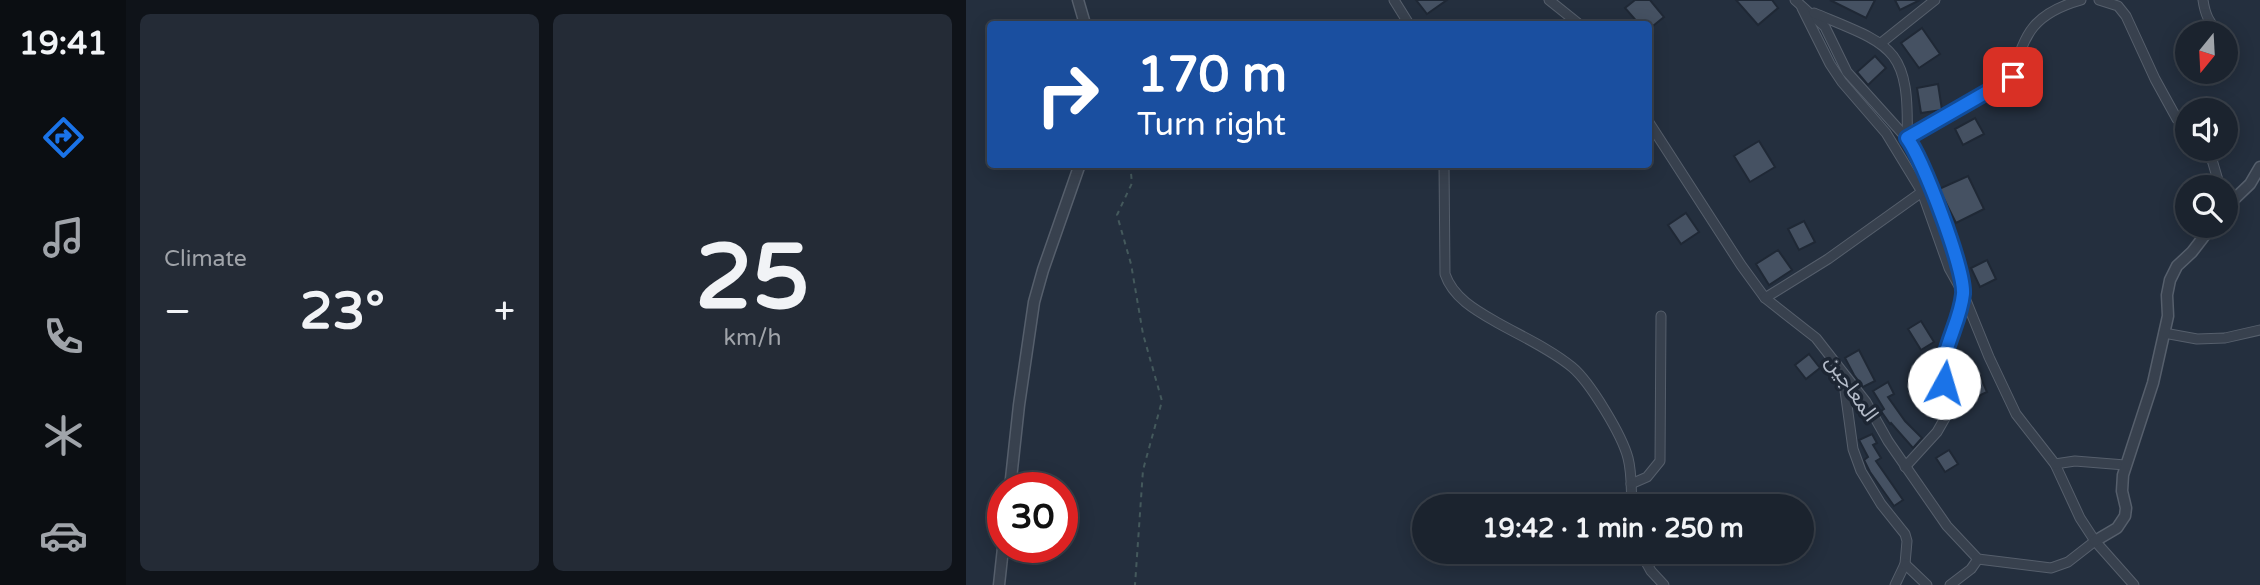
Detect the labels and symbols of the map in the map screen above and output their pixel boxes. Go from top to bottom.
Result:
north arrow [2175,21,2238,84]
pin [1983,47,2043,107]
position arrow [1907,346,1981,420]
street label: المعاجين [1820,350,1883,426]
speed limit sign: 30 [987,472,1078,563]

